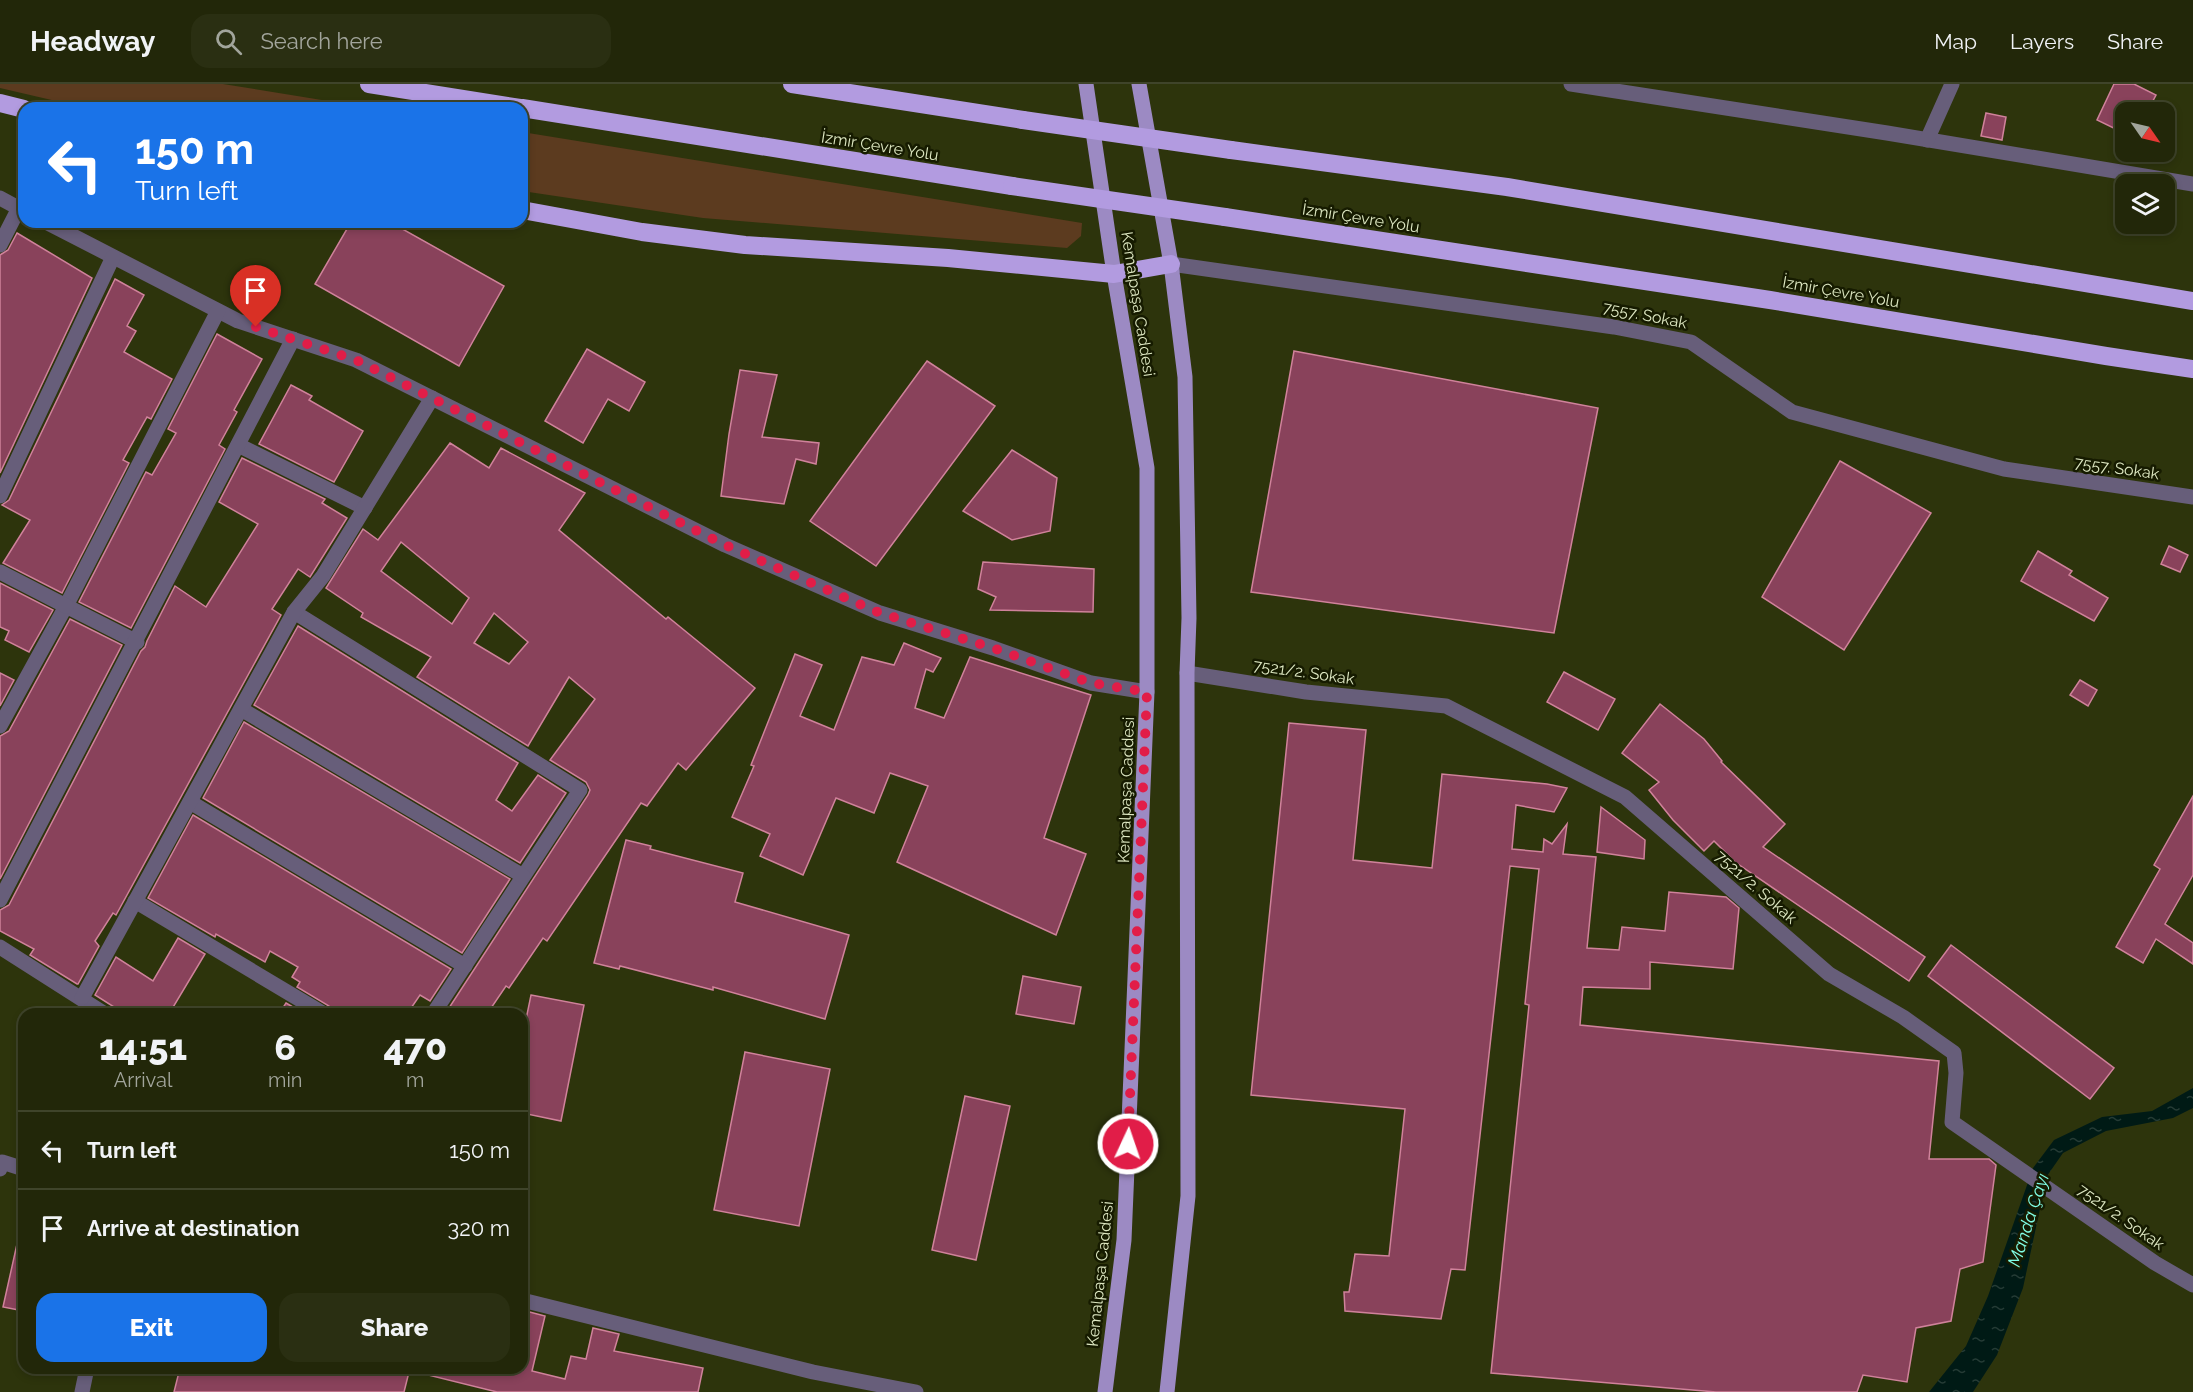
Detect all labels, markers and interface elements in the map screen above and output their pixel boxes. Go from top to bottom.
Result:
search box [191,14,611,68]
text: Headway [30,25,155,58]
icon: search [212,25,245,58]
text: Search here [260,28,383,54]
text: Map [1934,29,1977,54]
text: Layers [2010,29,2074,54]
text: Share [2107,29,2163,54]
north arrow [2115,102,2175,162]
map controls [2115,102,2175,234]
text: 150 m [135,125,254,174]
icon: left [36,126,114,204]
street label: İzmir Çevre Yolu [820,126,940,165]
button: layers [2115,174,2175,234]
text: Turn left [135,175,238,206]
street label: İzmir Çevre Yolu [1301,198,1421,237]
street label: Kemalpaşa Caddesi [1117,230,1159,378]
pin [230,265,281,327]
street label: İzmir Çevre Yolu [1781,271,1901,312]
icon: arrive [239,274,272,307]
street label: 7557. Sokak [1601,298,1689,333]
street label: 7557. Sokak [2073,453,2161,483]
street label: 7521/2. Sokak [1252,656,1356,689]
street label: Kemalpaşa Caddesi [1114,717,1138,863]
street label: 7521/2. Sokak [1711,846,1801,928]
text: 14:51 [99,1026,187,1068]
text: 6 [274,1026,296,1068]
text: 470 [383,1026,447,1068]
text: Arrival [114,1068,172,1092]
text: min [268,1068,302,1092]
text: m [406,1068,424,1092]
position arrow [1096,1112,1160,1176]
icon: left [36,1134,69,1167]
text: Turn left [87,1137,177,1163]
text: 150 m [449,1137,510,1163]
water label: Manda Çayı [2003,1171,2053,1269]
street label: 7521/2. Sokak [2074,1180,2169,1254]
street label: Kemalpaşa Caddesi [1083,1200,1117,1348]
icon: arrive [36,1212,69,1245]
text: Arrive at destination [87,1215,300,1241]
text: 320 m [447,1215,510,1241]
button: Exit [36,1293,267,1362]
button: Share [279,1293,510,1362]

